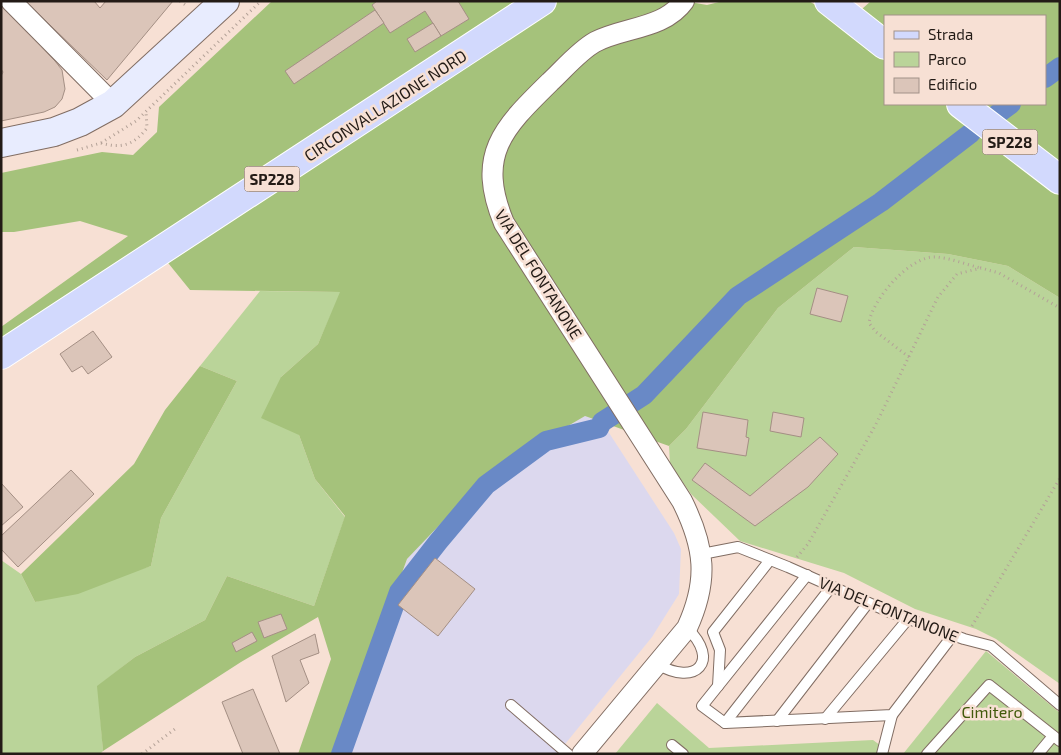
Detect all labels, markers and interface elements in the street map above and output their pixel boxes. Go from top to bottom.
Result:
legend [884,15,1046,105]
text: Strada [928,25,973,43]
street label: CIRCONVALLAZIONE NORD [300,45,470,165]
text: Parco [928,50,967,68]
text: Edificio [928,75,977,93]
road number: SP228 [982,130,1038,154]
road number: SP228 [244,166,300,192]
street label: VIA DEL FONTANONE [491,206,587,342]
street label: VIA DEL FONTANONE [816,572,962,646]
park label: Cimitero [961,702,1023,721]

